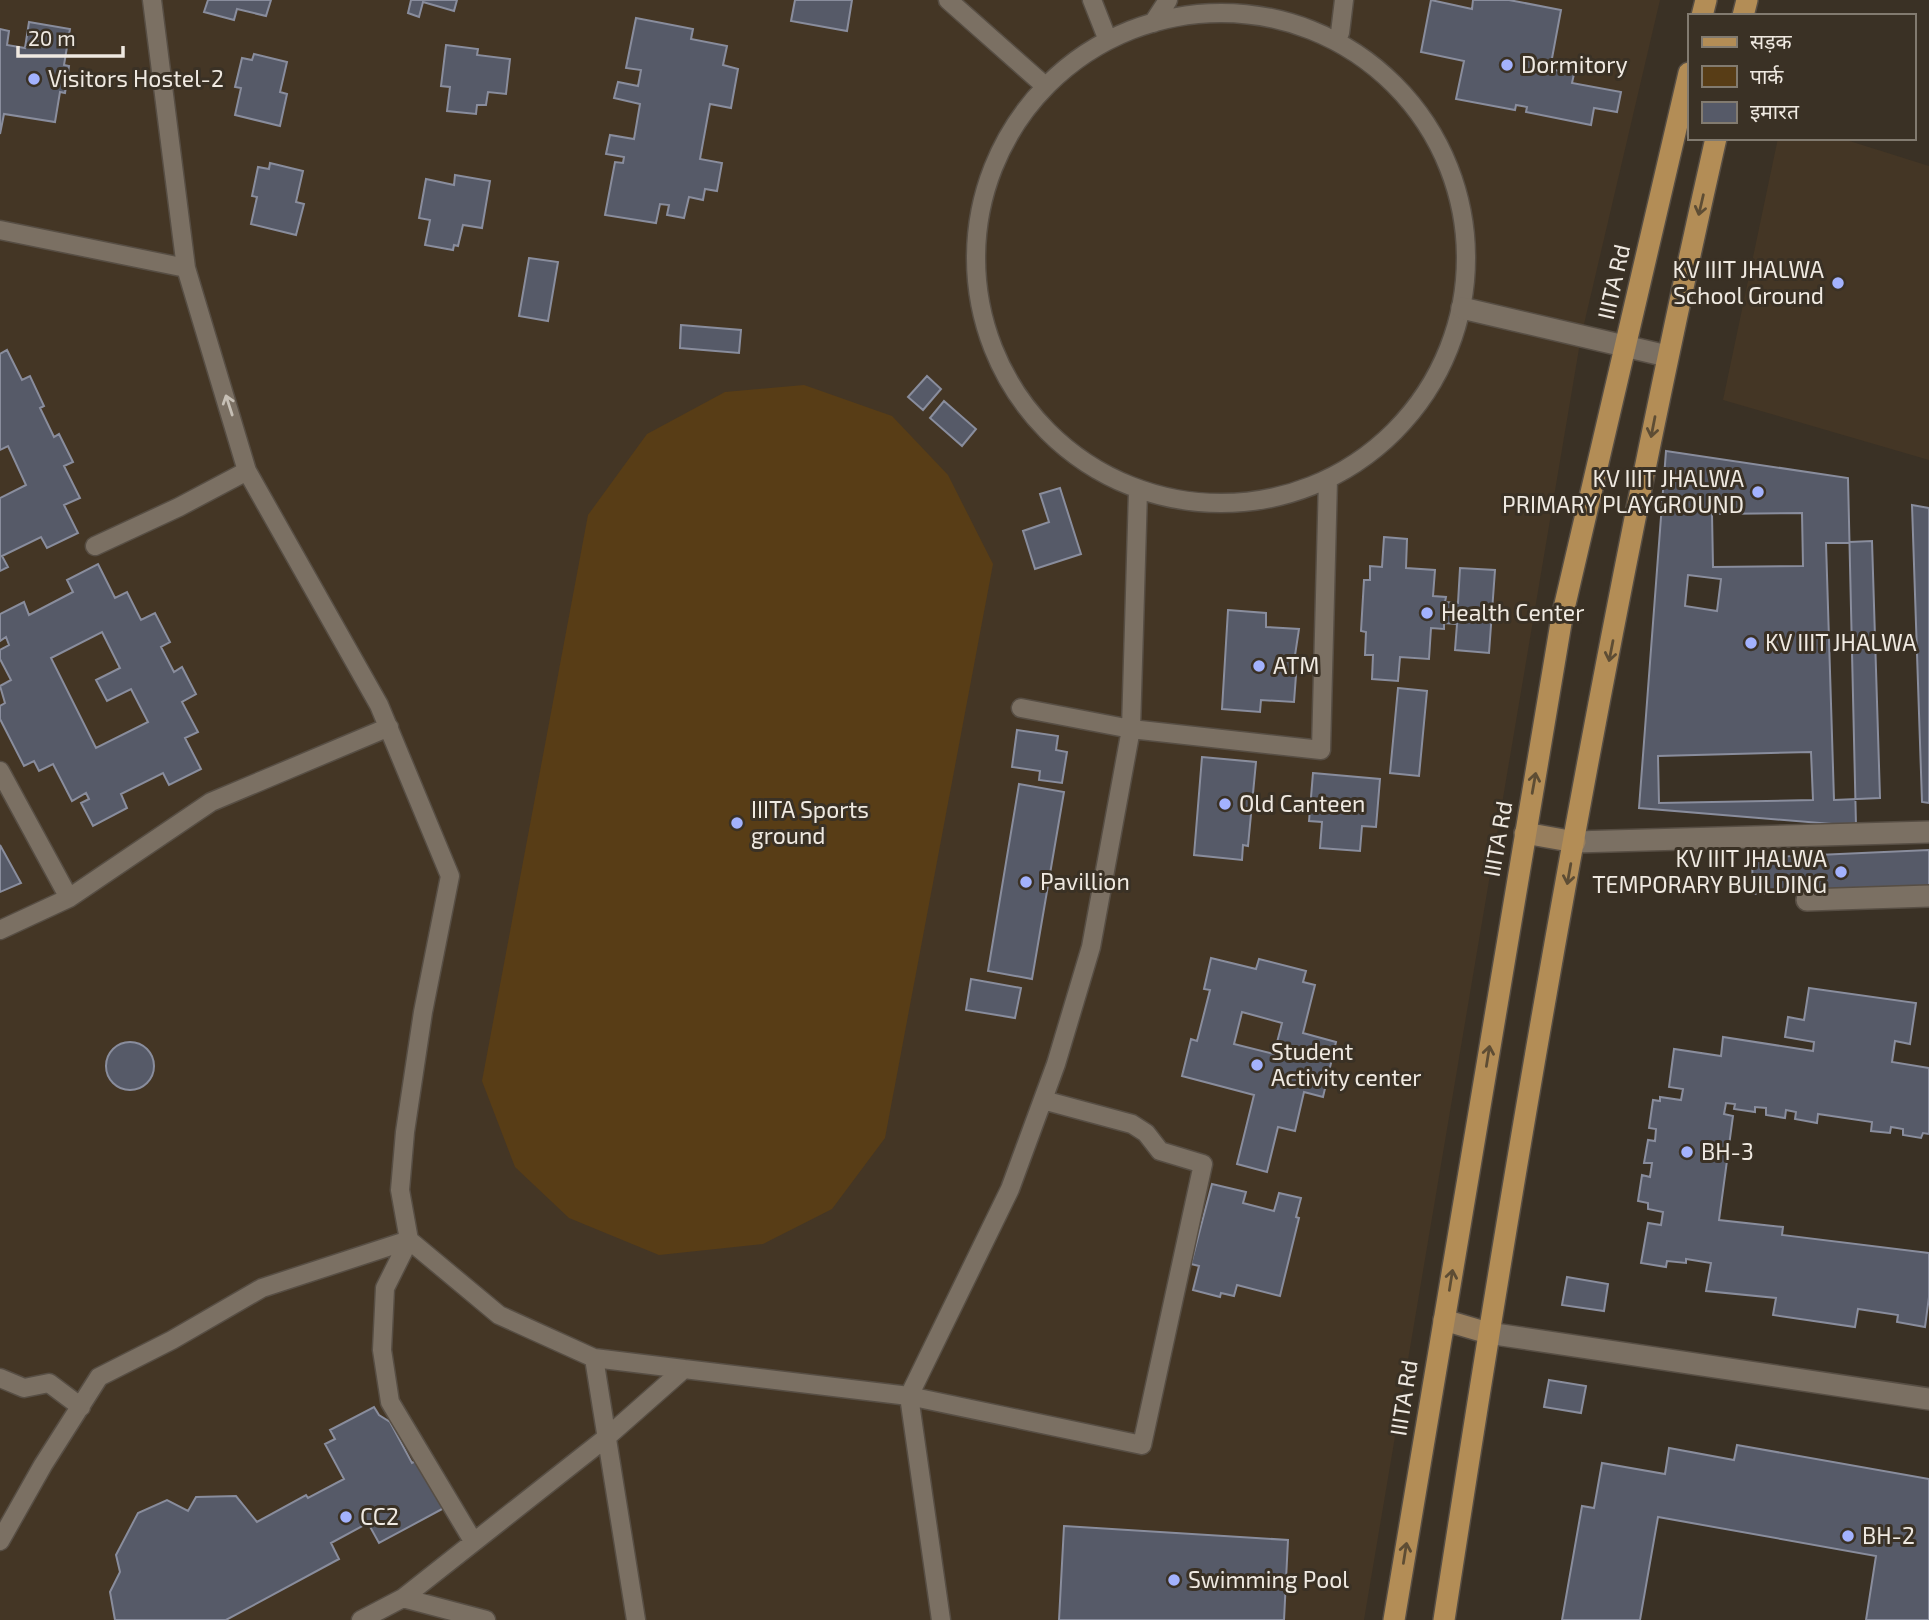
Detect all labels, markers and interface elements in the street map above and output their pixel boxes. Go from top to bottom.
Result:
scale bar [18,14,122,58]
legend [1688,14,1915,140]
text: 20 m [28,25,76,50]
text: सड़क [1750,28,1792,53]
place label: Dormitory [1521,50,1628,78]
marker: Dormitory [1499,57,1515,73]
text: पार्क [1750,63,1784,88]
place label: Visitors Hostel-2 [48,64,224,92]
marker: Visitors Hostel-2 [26,71,42,87]
text: इमारत [1750,98,1800,123]
one-way arrow [1693,193,1707,216]
street label: IIITA Rd [1591,241,1635,322]
place label: KV IIIT JHALWA School Ground [1672,255,1825,309]
marker: KV IIIT JHALWA School Ground [1830,275,1846,291]
one-way arrow [222,394,234,416]
one-way arrow [1646,415,1659,438]
place label: KV IIIT JHALWA PRIMARY PLAYGROUND [1502,464,1745,518]
marker: KV IIIT JHALWA PRIMARY PLAYGROUND [1750,484,1766,500]
place label: Health Center [1441,598,1584,626]
marker: Health Center [1419,605,1435,621]
place label: KV IIIT JHALWA [1765,628,1917,656]
marker: KV IIIT JHALWA [1743,635,1759,651]
one-way arrow [1603,639,1617,662]
place label: ATM [1273,651,1319,679]
marker: ATM [1251,658,1267,674]
one-way arrow [1528,772,1541,795]
place label: Old Canteen [1239,789,1365,817]
place label: IIITA Sports ground [751,795,869,849]
marker: Old Canteen [1217,796,1233,812]
street label: IIITA Rd [1477,799,1517,879]
marker: IIITA Sports ground [729,815,745,831]
place label: KV IIIT JHALWA TEMPORARY BUILDING [1592,844,1828,898]
one-way arrow [1562,862,1575,885]
marker: KV IIIT JHALWA TEMPORARY BUILDING [1833,864,1849,880]
place label: Pavillion [1040,867,1130,895]
marker: Pavillion [1018,874,1034,890]
place label: Student Activity center [1271,1037,1422,1091]
one-way arrow [1482,1045,1495,1067]
marker: Student Activity center [1249,1057,1265,1073]
place label: BH-3 [1701,1137,1754,1165]
marker: BH-3 [1679,1144,1695,1160]
one-way arrow [1445,1269,1458,1292]
street label: IIITA Rd [1383,1358,1423,1438]
place label: CC2 [360,1502,399,1530]
marker: CC2 [338,1509,354,1525]
place label: BH-2 [1862,1521,1915,1549]
marker: BH-2 [1840,1528,1856,1544]
one-way arrow [1399,1542,1412,1565]
place label: Swimming Pool [1188,1565,1349,1593]
marker: Swimming Pool [1166,1572,1182,1588]

